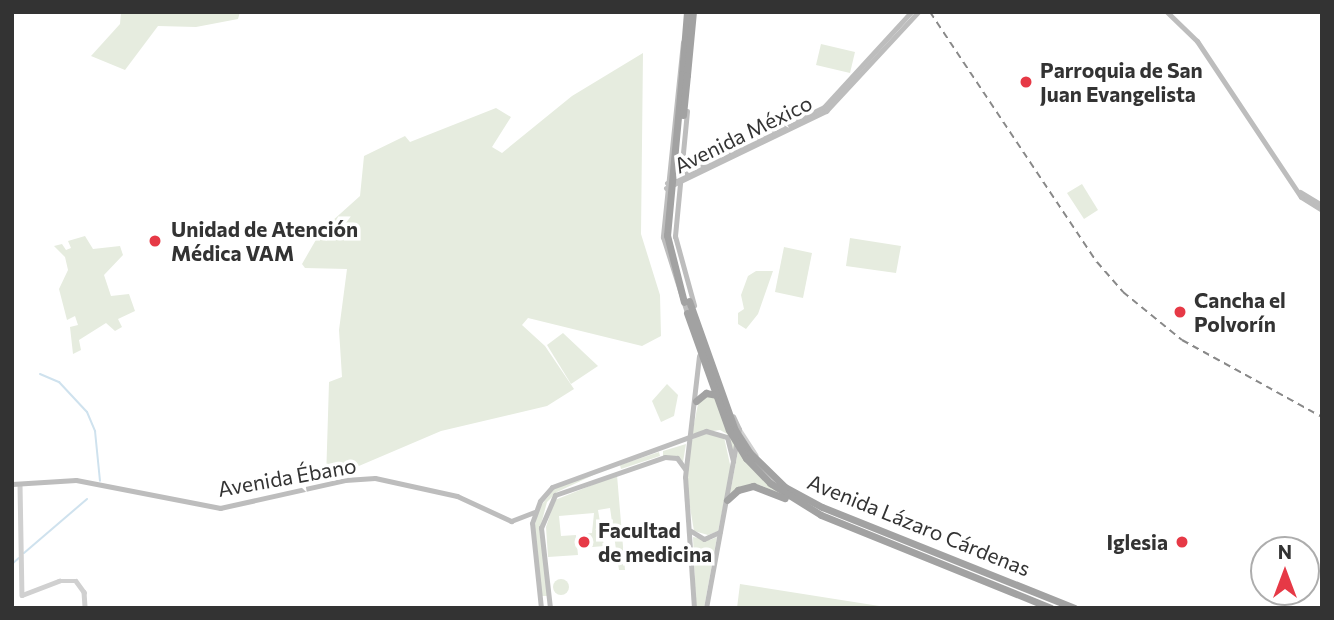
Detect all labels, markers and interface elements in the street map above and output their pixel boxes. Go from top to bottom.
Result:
place label: Parroquia de San Juan Evangelista [1040,57,1203,107]
marker: Parroquia de San Juan Evangelista [1018,74,1034,90]
street label: Avenida México [670,90,816,178]
place label: Unidad de Atención Médica VAM [171,216,358,266]
marker: Unidad de Atención Médica VAM [145,231,165,251]
place label: Cancha el Polvorín [1194,287,1286,337]
marker: Cancha el Polvorín [1172,304,1188,320]
street label: Avenida Ébano [216,452,358,502]
street label: Avenida Lázaro Cárdenas [804,469,1034,581]
place label: Facultad de medicina [598,517,712,567]
place label: Iglesia [1106,529,1168,555]
marker: Facultad de medicina [576,534,592,550]
marker: Iglesia [1174,534,1190,550]
north arrow [1250,536,1320,606]
text: N [1278,540,1292,563]

